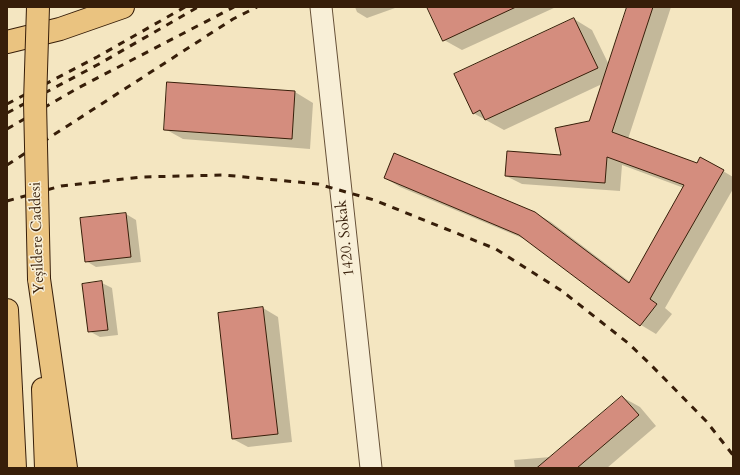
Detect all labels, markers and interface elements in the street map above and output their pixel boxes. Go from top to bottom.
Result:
street label: Yeşildere Caddesi [27,182,49,294]
street label: 1420. Sokak [333,199,359,277]

